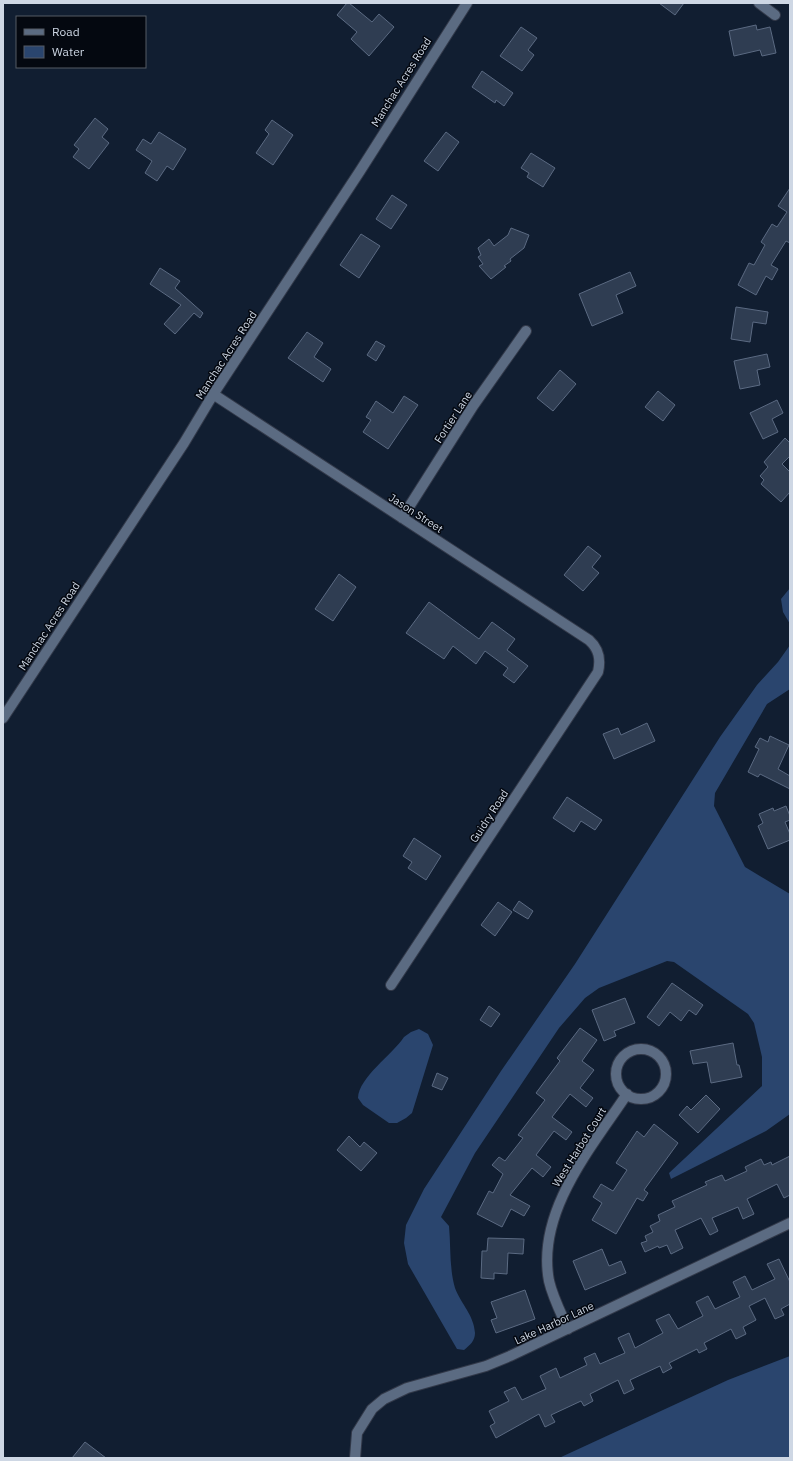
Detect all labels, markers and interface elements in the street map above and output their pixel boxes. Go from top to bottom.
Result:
legend [16,16,146,68]
text: Road [52,24,80,39]
street label: Manchac Acres Road [368,35,434,129]
text: Water [52,44,85,59]
street label: Manchac Acres Road [192,308,260,402]
street label: Fortier Lane [431,388,475,446]
street label: Jason Street [386,490,446,536]
street label: Manchac Acres Road [15,579,83,673]
street label: Guidry Road [467,787,511,845]
street label: West Harbot Court [549,1104,609,1189]
street label: Lake Harbor Lane [512,1298,596,1348]

